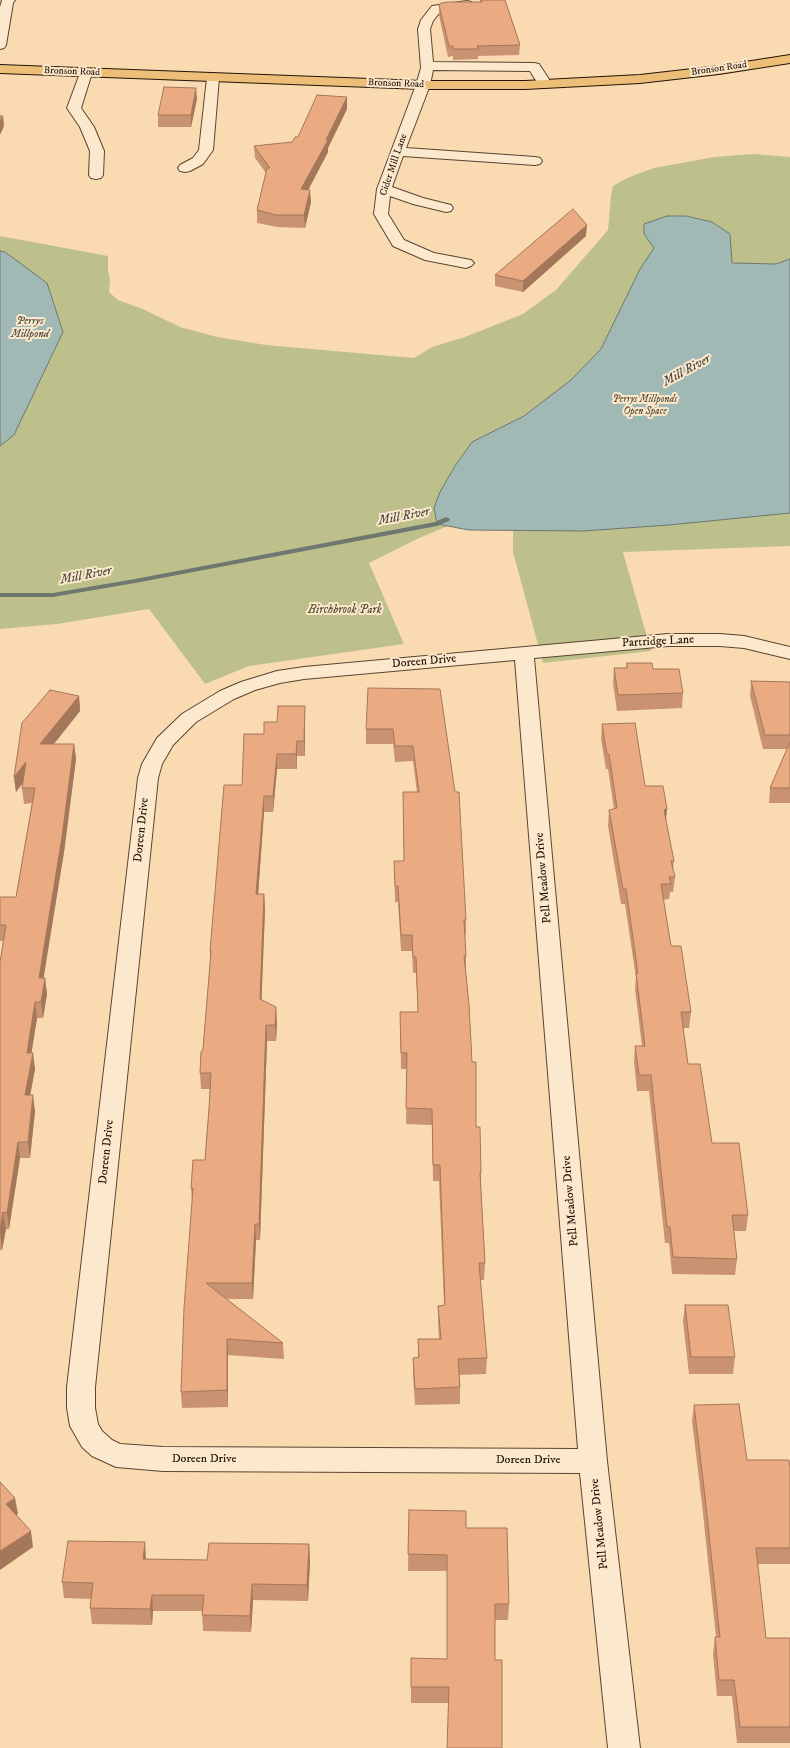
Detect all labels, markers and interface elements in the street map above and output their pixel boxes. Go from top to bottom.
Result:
street label: Bronson Road [690,59,748,79]
street label: Bronson Road [44,65,100,79]
street label: Bronson Road [368,77,424,91]
street label: Cider Mill Lane [378,132,410,198]
water label: Perrys Millpond [11,315,49,341]
water label: Mill River [660,352,714,390]
park label: Perrys Millponds Open Space [613,394,677,418]
water label: Mill River [377,504,431,530]
water label: Mill River [59,563,113,589]
park label: Birchbrook Park [308,604,382,618]
street label: Partridge Lane [622,633,694,651]
street label: Doreen Drive [391,652,457,672]
street label: Doreen Drive [131,797,153,863]
street label: Pell Meadow Drive [533,832,555,924]
street label: Doreen Drive [96,1119,118,1185]
street label: Pell Meadow Drive [560,1155,582,1247]
street label: Doreen Drive [172,1453,236,1467]
street label: Doreen Drive [496,1454,560,1468]
street label: Pell Meadow Drive [588,1478,612,1570]

